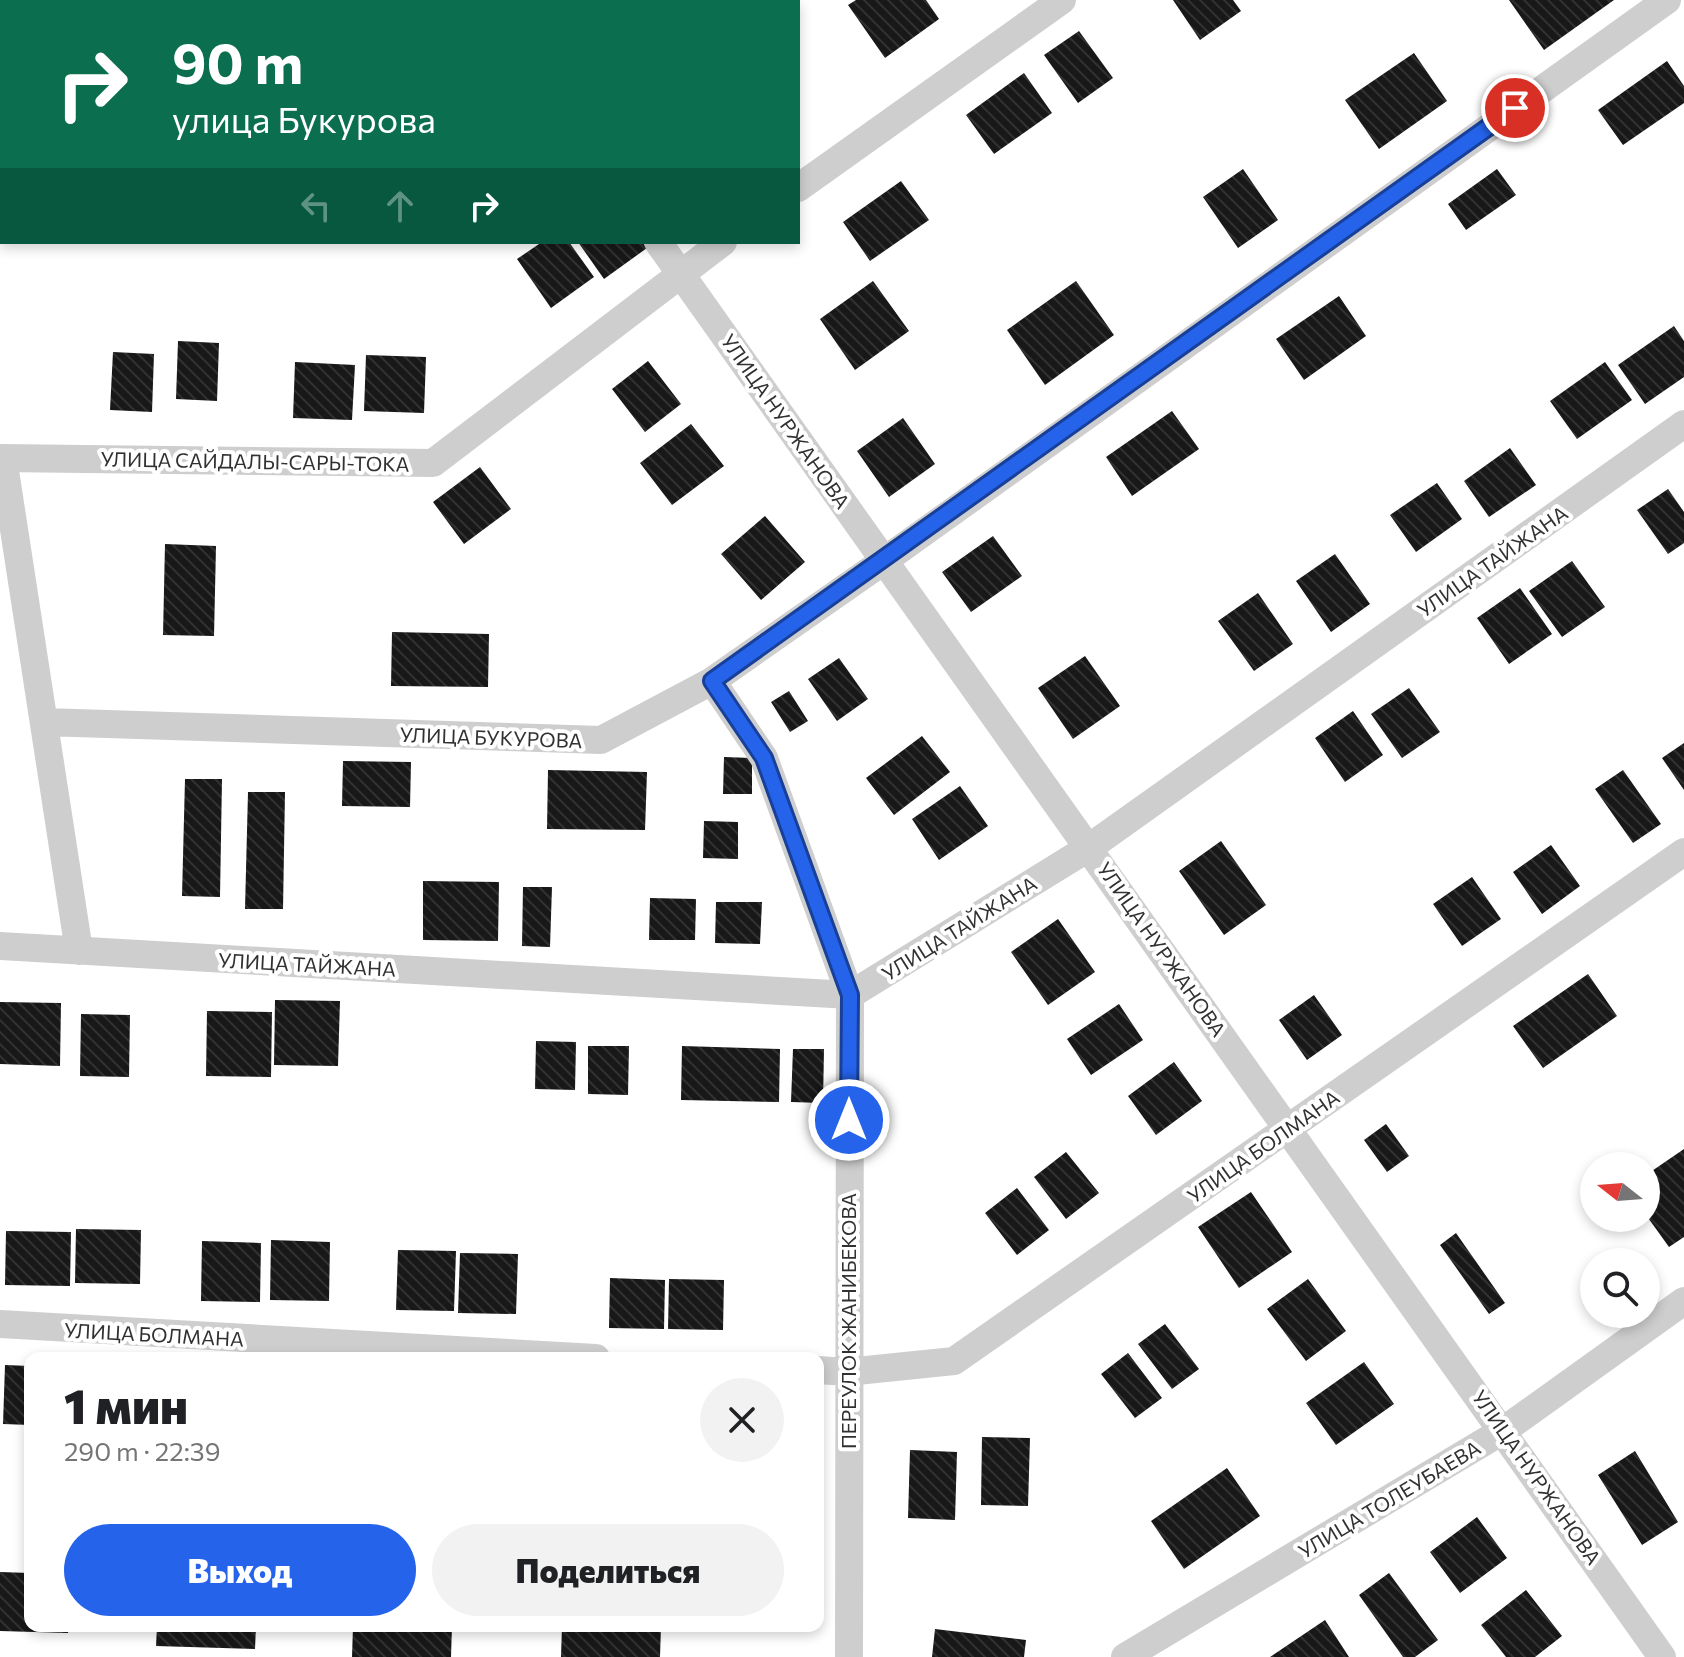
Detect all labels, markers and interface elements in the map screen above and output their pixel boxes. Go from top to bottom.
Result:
text: 90 m [172,27,303,96]
icon: right [40,32,144,136]
pin [1481,74,1549,142]
icon: arrive [1493,86,1537,130]
text: улица Букурова [172,96,436,140]
icon: left [294,184,338,228]
icon: ahead [378,184,422,228]
icon: right [462,184,506,228]
street label: УЛИЦА НУРЖАНОВА [717,329,856,513]
street label: УЛИЦА САЙДАЛЫ-САРЫ-ТОКА [100,446,410,476]
street label: УЛИЦА ТАЙЖАНА [1412,500,1572,622]
street label: УЛИЦА БУКУРОВА [399,722,583,752]
street label: УЛИЦА НУРЖАНОВА [1093,857,1232,1041]
street label: УЛИЦА ТАЙЖАНА [877,871,1041,985]
street label: УЛИЦА ТАЙЖАНА [218,947,397,981]
position arrow [807,1078,891,1162]
street label: УЛИЦА БОЛМАНА [1182,1084,1344,1207]
north arrow [1580,1152,1660,1232]
map controls [1580,1152,1660,1328]
street label: ПЕРЕУЛОК ЖАНИБЕКОВА [836,1193,860,1449]
button: search [1580,1248,1660,1328]
street label: УЛИЦА БОЛМАНА [63,1317,245,1351]
text: 1 мин [64,1375,188,1434]
button: close [700,1378,784,1462]
street label: УЛИЦА НУРЖАНОВА [1468,1385,1607,1569]
text: 290 m · 22:39 [64,1435,220,1466]
street label: УЛИЦА ТОЛЕУБАЕВА [1294,1435,1485,1563]
button: Выход [64,1524,416,1616]
button: Поделиться [432,1524,784,1616]

